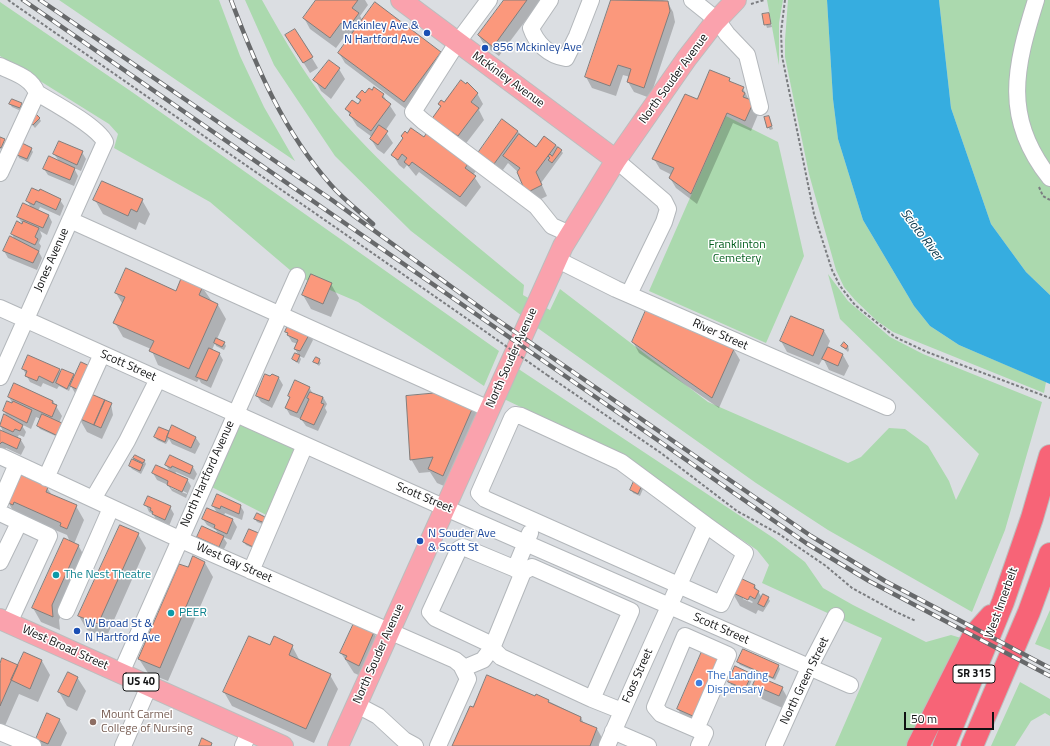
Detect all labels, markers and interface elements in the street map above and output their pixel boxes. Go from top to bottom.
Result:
place label: Mckinley Ave & N Hartford Ave [342,19,419,47]
marker: Mckinley Ave & N Hartford Ave [422,28,432,38]
street label: North Souder Avenue [636,31,712,127]
place label: 856 Mckinley Ave [493,41,582,55]
marker: 856 Mckinley Ave [480,43,490,53]
street label: McKinley Avenue [469,49,547,111]
water label: Scioto River [897,206,945,264]
street label: Jones Avenue [32,226,72,294]
park label: Franklinton Cemetery [708,238,766,266]
street label: North Souder Avenue [484,306,540,410]
street label: River Street [690,316,750,354]
street label: Scott Street [98,347,158,385]
street label: North Hartford Avenue [178,419,238,529]
street label: Scott Street [394,480,454,516]
place label: N Souder Ave & Scott St [428,527,496,555]
marker: N Souder Ave & Scott St [415,536,425,546]
street label: West Gay Street [194,540,274,586]
street label: West Innerbelt [983,566,1021,640]
place label: The Nest Theatre [64,568,151,582]
marker: The Nest Theatre [51,570,61,580]
street label: North Souder Avenue [351,602,407,706]
place label: PEER [179,606,207,620]
marker: PEER [166,608,176,618]
street label: Scott Street [691,610,751,648]
place label: W Broad St & N Hartford Ave [85,617,160,645]
street label: West Broad Street [20,623,110,673]
marker: W Broad St & N Hartford Ave [72,626,82,636]
street label: North Green Street [778,635,832,727]
street label: Foos Street [620,647,656,705]
road number: SR 315 [953,665,995,683]
place label: The Landing Dispensary [707,669,768,697]
road number: US 40 [123,673,159,691]
marker: The Landing Dispensary [694,678,704,688]
scale bar [906,704,996,730]
place label: Mount Carmel College of Nursing [101,708,193,736]
text: 50 m [911,709,937,728]
marker: Mount Carmel College of Nursing [88,717,98,727]

